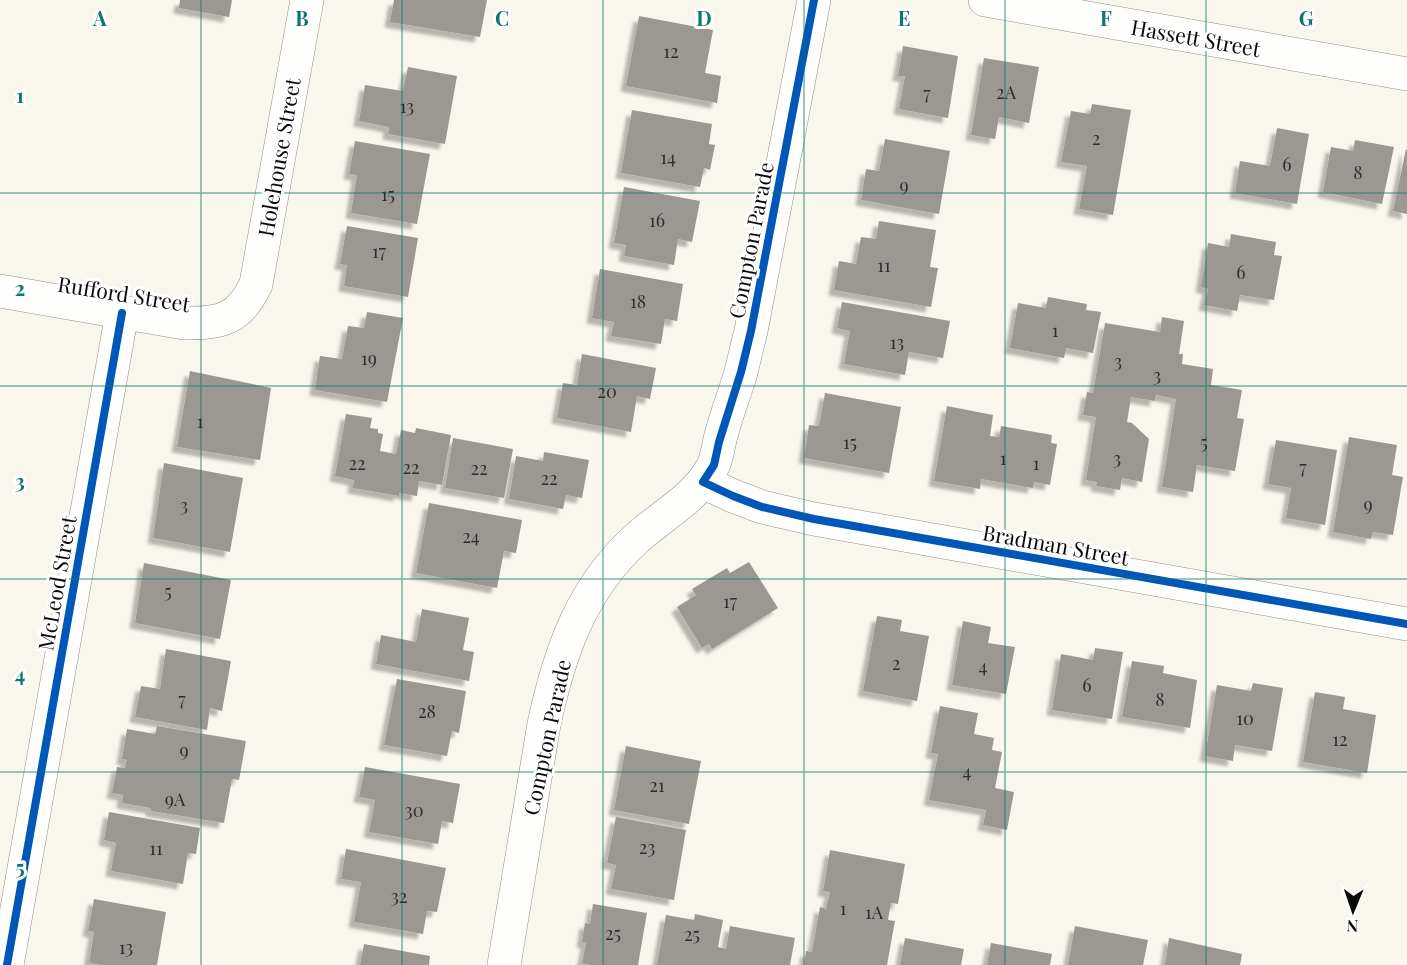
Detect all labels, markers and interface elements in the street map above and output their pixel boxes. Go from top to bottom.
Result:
text: A [92,4,107,31]
text: B [295,4,309,31]
text: C [495,4,509,31]
text: D [696,4,712,31]
text: E [898,4,910,31]
text: F [1100,4,1112,31]
text: G [1299,4,1314,31]
street label: Hassett Street [1129,12,1263,62]
house number: 12 [663,39,679,63]
street label: Holehouse Street [250,75,306,239]
house number: 2A [996,80,1017,104]
text: 1 [16,81,24,108]
house number: 7 [923,81,931,105]
house number: 13 [400,94,414,118]
house number: 2 [1092,126,1100,150]
house number: 14 [660,145,676,169]
house number: 6 [1282,152,1292,176]
street label: Compton Parade [721,159,779,321]
house number: 8 [1353,160,1363,184]
house number: 9 [899,173,909,197]
house number: 15 [381,182,395,206]
house number: 16 [649,208,665,232]
house number: 17 [372,239,387,263]
house number: 11 [877,253,891,277]
house number: 6 [1236,260,1246,284]
street label: Rufford Street [56,269,193,317]
text: 2 [15,274,25,301]
house number: 18 [630,289,646,313]
house number: 1 [1052,318,1059,342]
house number: 13 [890,330,904,354]
house number: 19 [361,346,377,370]
house number: 3 [1114,349,1122,373]
house number: 3 [1153,363,1161,387]
house number: 20 [597,379,617,403]
house number: 1 [197,409,204,433]
house number: 15 [843,430,857,454]
house number: 5 [1200,430,1208,454]
house number: 1 [1000,446,1007,470]
house number: 3 [1113,446,1121,470]
house number: 22 [348,451,366,475]
house number: 1 [1033,451,1040,475]
house number: 22 [402,455,420,479]
house number: 7 [1299,455,1307,479]
house number: 22 [470,456,488,480]
house number: 22 [540,466,558,490]
text: 3 [15,467,25,494]
house number: 9 [1363,492,1373,516]
house number: 3 [180,493,188,517]
street label: McLeod Street [30,513,82,653]
street label: Bradman Street [981,517,1132,571]
house number: 24 [462,524,480,548]
house number: 5 [164,579,172,603]
house number: 17 [723,589,738,613]
house number: 2 [892,651,900,675]
house number: 4 [979,654,988,678]
street label: Compton Parade [516,656,576,818]
text: 4 [15,660,25,687]
house number: 6 [1082,673,1092,697]
house number: 7 [178,687,186,711]
house number: 8 [1155,687,1165,711]
house number: 28 [418,699,436,723]
house number: 10 [1236,706,1254,730]
house number: 12 [1332,727,1348,751]
house number: 9 [179,738,189,762]
house number: 4 [963,759,972,783]
house number: 21 [649,773,665,797]
house number: 9A [165,787,186,811]
house number: 30 [405,798,423,822]
house number: 23 [639,835,655,859]
house number: 11 [149,836,163,860]
text: 5 [15,853,25,880]
north arrow [1323,881,1383,941]
house number: 32 [391,884,407,908]
house number: 1 [840,896,847,920]
house number: 1A [865,900,884,924]
text: N [1346,916,1359,937]
house number: 25 [605,921,621,945]
house number: 25 [684,922,700,946]
house number: 13 [119,935,133,959]

